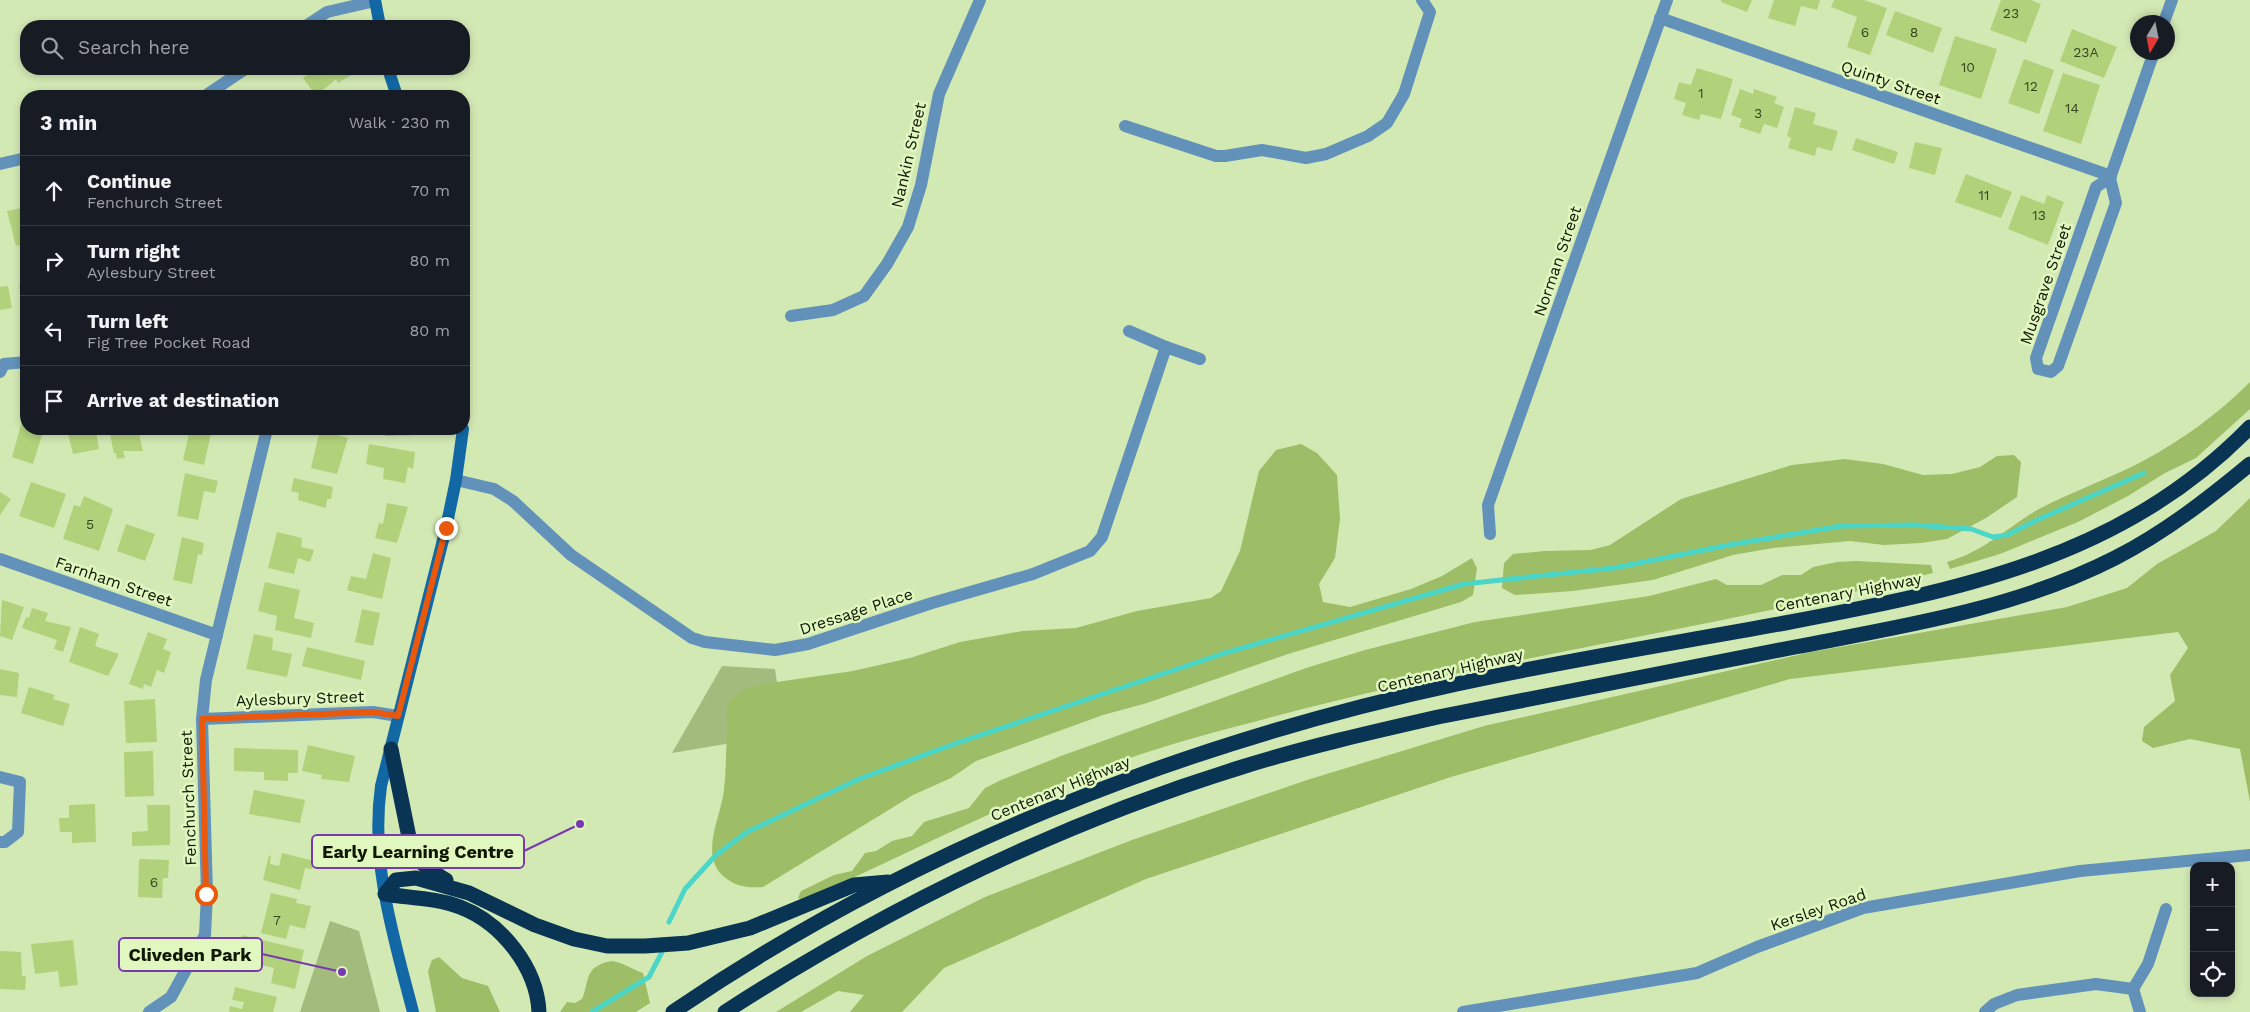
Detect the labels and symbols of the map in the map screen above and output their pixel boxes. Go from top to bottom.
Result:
house number: 23 [2003,5,2019,21]
north arrow [2130,15,2175,60]
house number: 6 [1861,24,1869,40]
house number: 8 [1910,24,1918,40]
house number: 23A [2073,44,2099,60]
street label: Quinty Street [1839,57,1943,108]
house number: 10 [1961,59,1975,75]
house number: 12 [2024,78,2038,94]
house number: 1 [1698,85,1704,101]
street label: Nankin Street [887,100,930,210]
house number: 14 [2065,100,2079,116]
house number: 3 [1754,105,1762,121]
house number: 11 [1979,187,1989,203]
street label: Norman Street [1530,203,1585,319]
house number: 13 [2032,207,2046,223]
street label: Musgrave Street [2016,221,2075,347]
house number: 5 [86,516,94,532]
route end [435,517,458,540]
street label: Farnham Street [53,553,175,610]
street label: Centenary Highway [1773,569,1924,616]
street label: Dressage Place [797,584,915,639]
street label: Centenary Highway [1375,644,1526,697]
street label: Aylesbury Street [235,687,365,710]
street label: Fenchurch Street [177,730,200,866]
street label: Centenary Highway [988,751,1134,825]
callout: Early Learning Centre [312,835,524,868]
text: Early Learning Centre [322,841,514,862]
house number: 6 [150,874,158,890]
route start [195,883,218,906]
street label: Kersley Road [1768,884,1868,935]
house number: 7 [273,912,281,928]
callout: Cliveden Park [119,938,262,971]
text: Cliveden Park [128,944,252,965]

